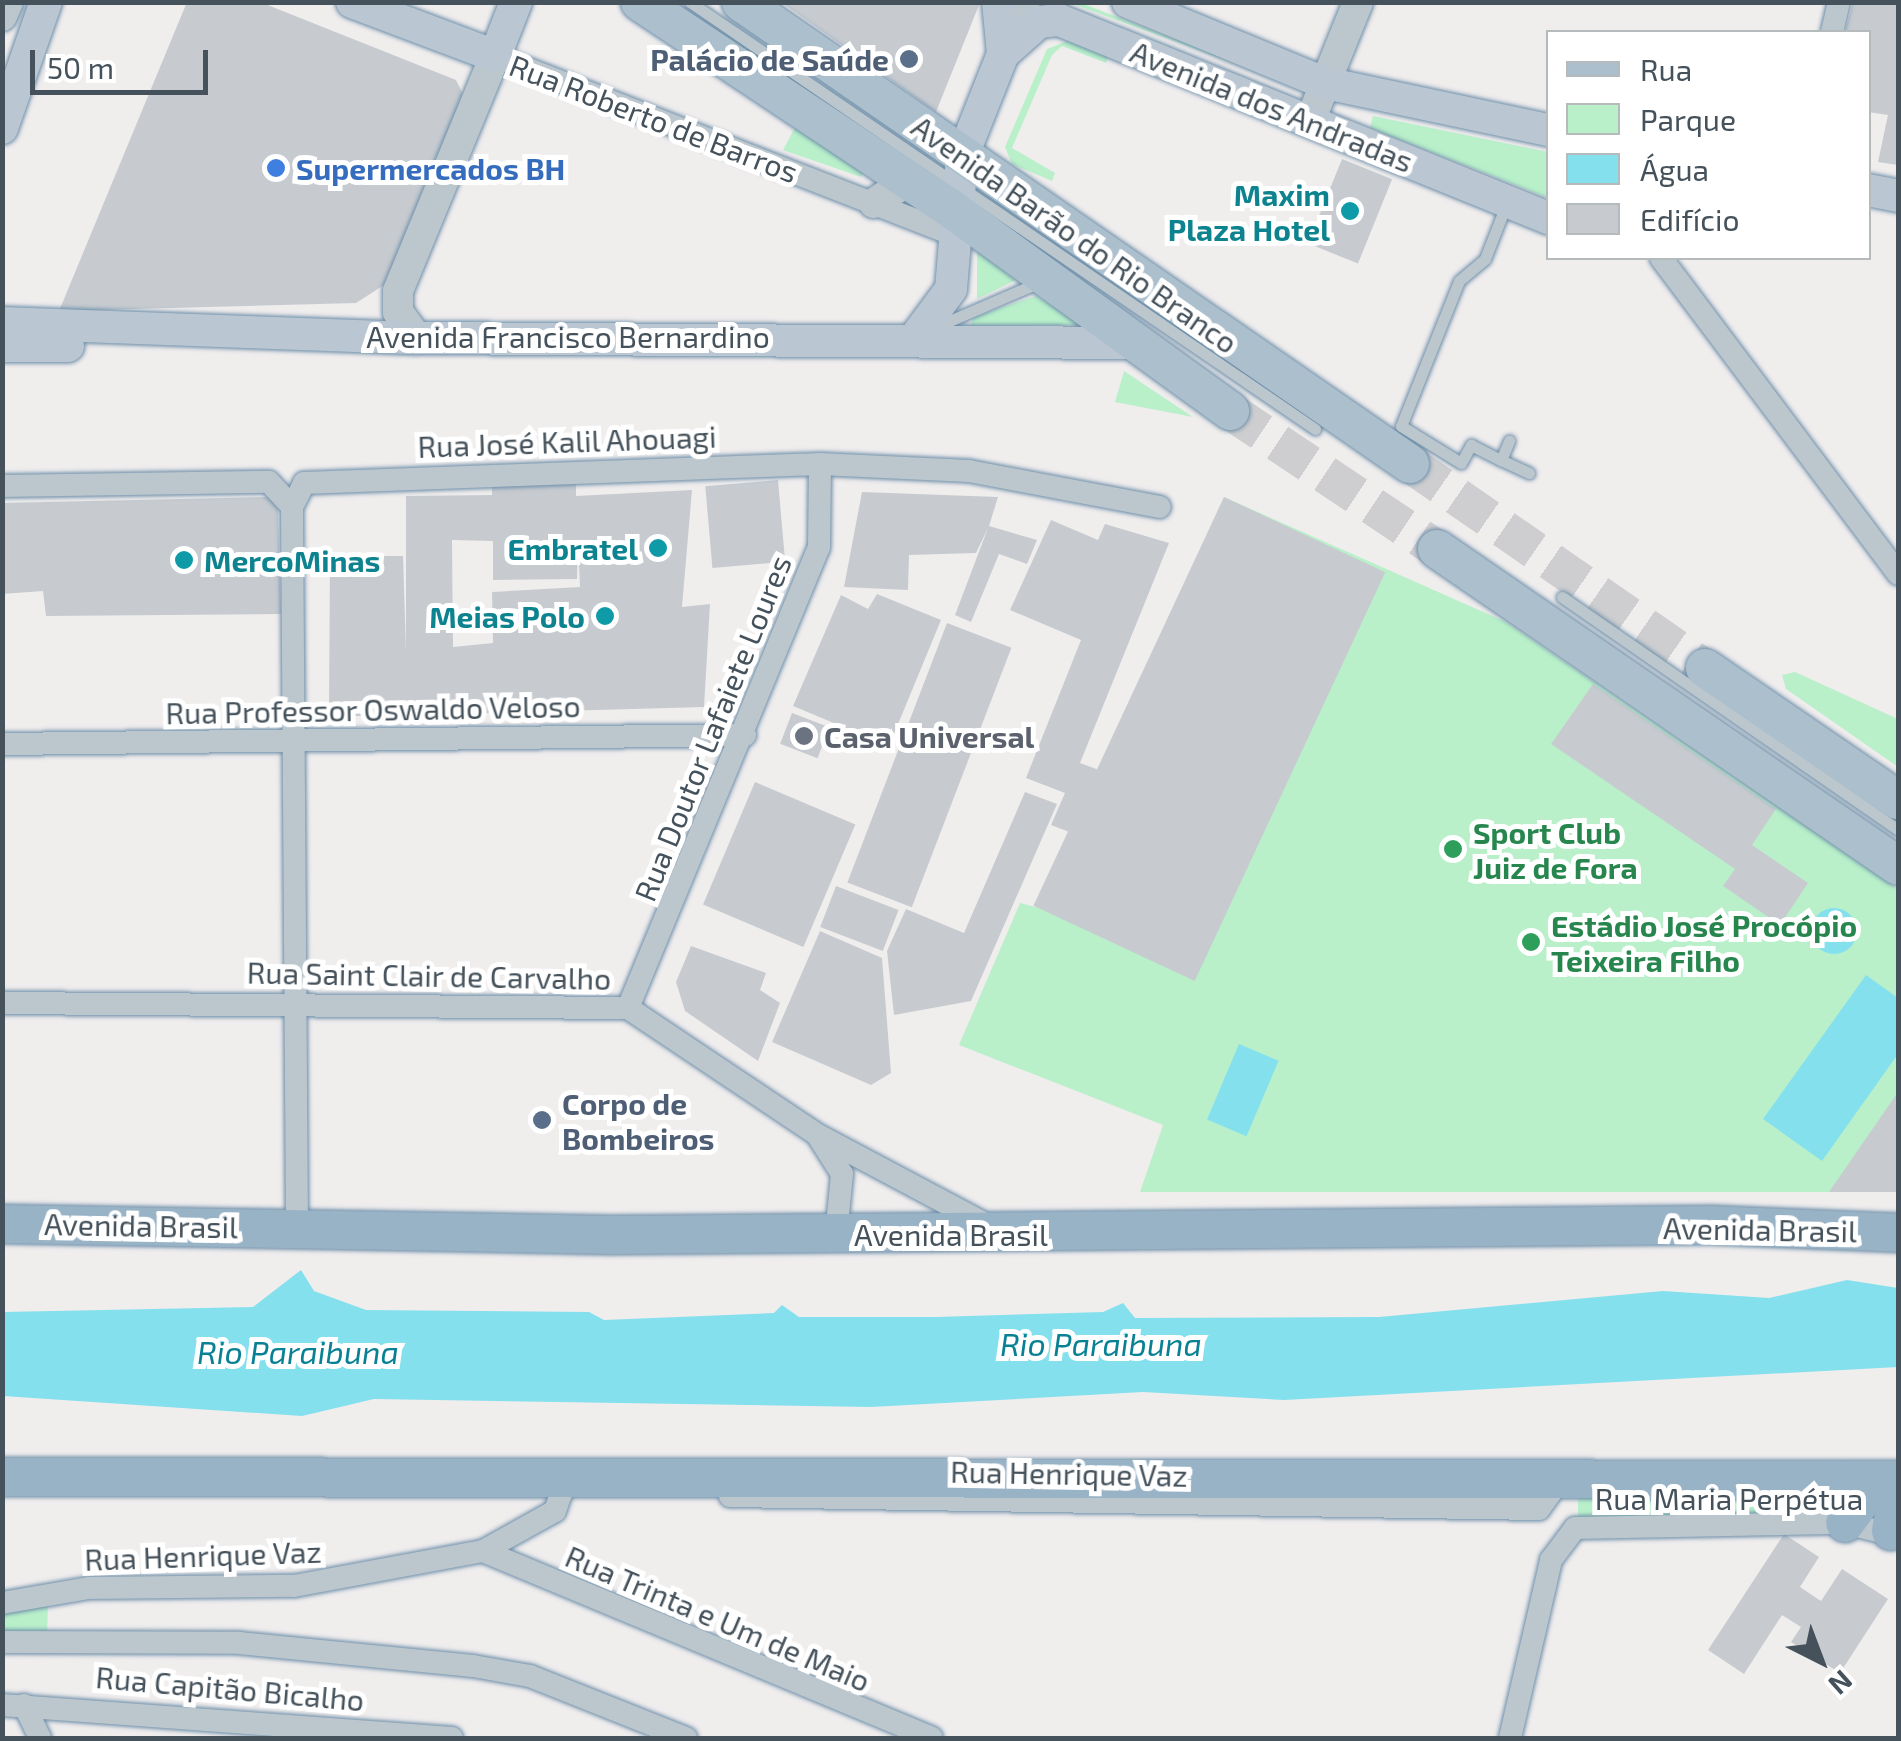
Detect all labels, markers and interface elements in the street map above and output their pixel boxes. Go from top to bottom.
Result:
scale bar [35,30,212,92]
legend [1546,30,1871,260]
street label: Avenida dos Andradas [1125,33,1419,179]
place label: Palácio de Saúde [650,41,889,77]
street label: Rua Roberto de Barros [505,46,803,190]
marker: Palácio de Saúde [898,48,920,70]
text: 50 m [47,49,114,85]
text: Rua [1640,51,1692,87]
text: Parque [1640,101,1736,137]
street label: Avenida Barão do Rio Branco [905,108,1245,360]
place label: Supermercados BH [296,150,565,186]
text: Água [1640,151,1709,187]
marker: Supermercados BH [265,157,287,179]
place label: Maxim Plaza Hotel [1168,176,1330,246]
marker: Maxim Plaza Hotel [1339,200,1361,222]
text: Edifício [1640,201,1739,237]
street label: Avenida Francisco Bernardino [366,318,770,354]
street label: Rua José Kalil Ahouagi [416,418,718,464]
place label: Embratel [508,530,638,566]
marker: Embratel [647,537,669,559]
place label: MercoMinas [204,542,380,578]
marker: MercoMinas [173,549,195,571]
street label: Rua Doutor Lafaiete Loures [626,550,798,906]
place label: Meias Polo [429,598,585,634]
marker: Meias Polo [594,605,616,627]
street label: Rua Professor Oswaldo Veloso [165,687,581,731]
place label: Casa Universal [824,718,1034,754]
marker: Casa Universal [793,725,815,747]
place label: Sport Club Juiz de Fora [1473,814,1638,884]
marker: Sport Club Juiz de Fora [1442,838,1464,860]
place label: Estádio José Procópio Teixeira Filho [1551,907,1858,978]
marker: Estádio José Procópio Teixeira Filho [1520,931,1542,953]
street label: Rua Saint Clair de Carvalho [246,954,612,996]
place label: Corpo de Bombeiros [562,1085,715,1156]
marker: Corpo de Bombeiros [531,1109,553,1131]
street label: Avenida Brasil [44,1205,238,1245]
street label: Avenida Brasil [1663,1209,1857,1249]
street label: Avenida Brasil [854,1216,1048,1252]
water label: Rio Paraibuna [1000,1324,1202,1362]
water label: Rio Paraibuna [197,1332,399,1370]
street label: Rua Henrique Vaz [950,1453,1188,1493]
street label: Rua Maria Perpétua [1595,1480,1863,1516]
street label: Rua Henrique Vaz [83,1533,323,1577]
street label: Rua Trinta e Um de Maio [560,1537,876,1699]
north arrow [1771,1611,1871,1711]
street label: Rua Capitão Bicalho [94,1658,366,1718]
text: N [1822,1664,1860,1703]

